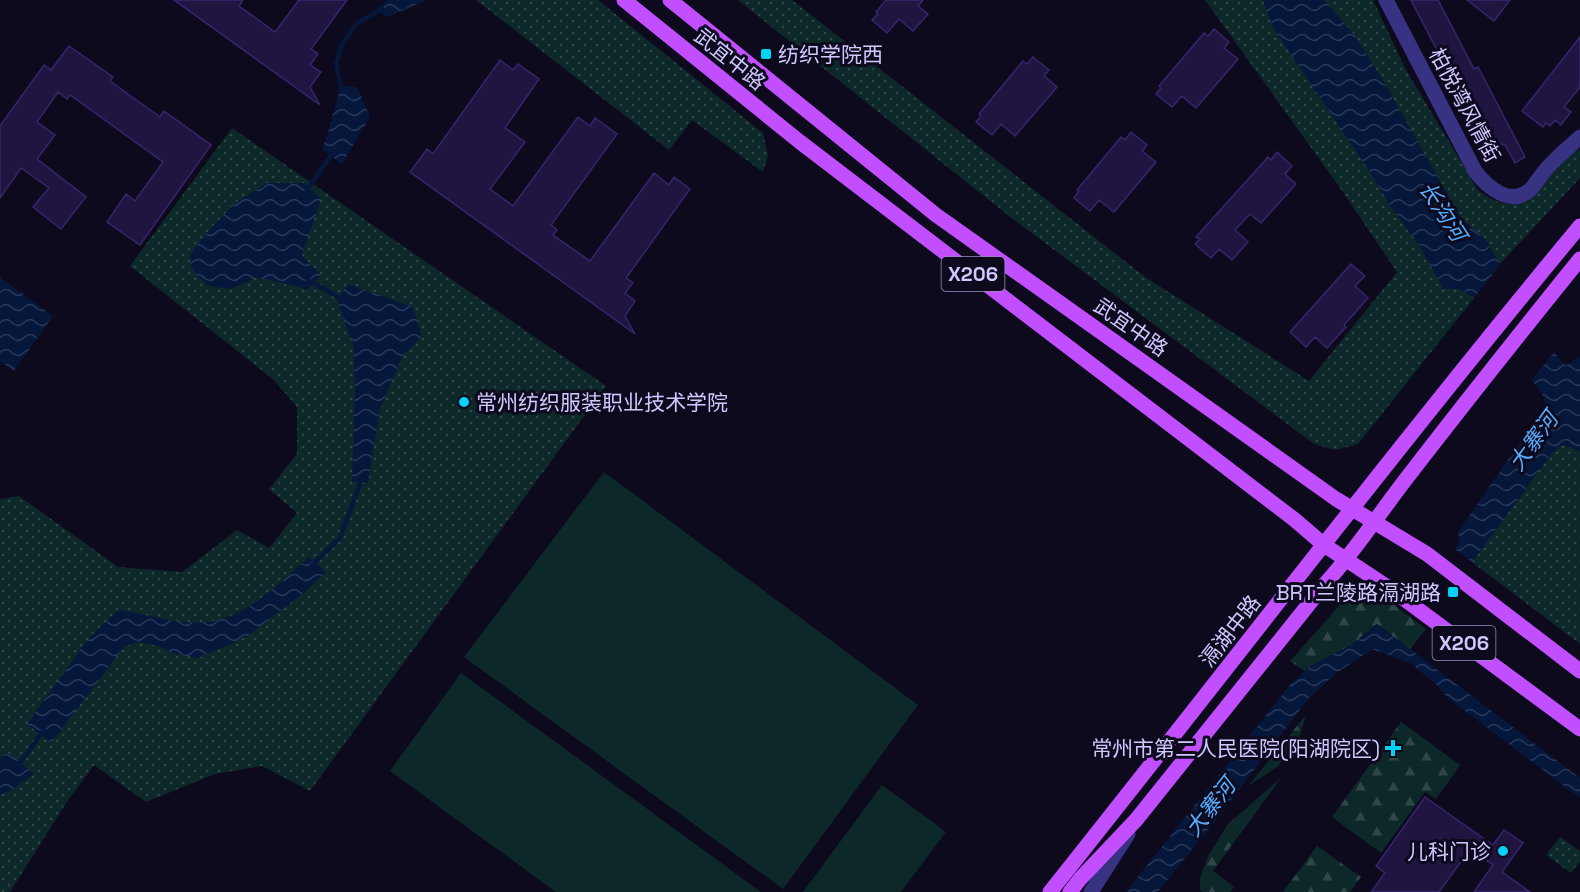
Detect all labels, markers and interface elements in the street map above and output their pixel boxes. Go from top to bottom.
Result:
street label: 武宜中路 [689,22,771,96]
place label: 纺织学院西 [778,41,883,68]
street label: 柏悦湾风情街 [1424,43,1506,167]
marker: 纺织学院西 [759,47,773,61]
water label: 长沟河 [1413,176,1475,250]
road number: X206 [942,257,1004,291]
street label: 武宜中路 [1089,292,1173,362]
place label: 常州纺织服装职业技术学院 [476,389,728,416]
marker: 常州纺织服装职业技术学院 [457,395,471,409]
water label: 大寨河 [1502,403,1566,476]
place label: BRT兰陵路滆湖路 [1276,579,1441,606]
marker: BRT兰陵路滆湖路 [1446,585,1460,599]
street label: 滆湖中路 [1194,590,1266,672]
road number: X206 [1432,626,1496,660]
place label: 常州市第二人民医院(阳湖院区) [1091,735,1380,762]
marker: 常州市第二人民医院(阳湖院区) [1384,739,1402,757]
water label: 大寨河 [1179,769,1244,842]
place label: 儿科门诊 [1407,838,1491,865]
marker: 儿科门诊 [1496,844,1510,858]

